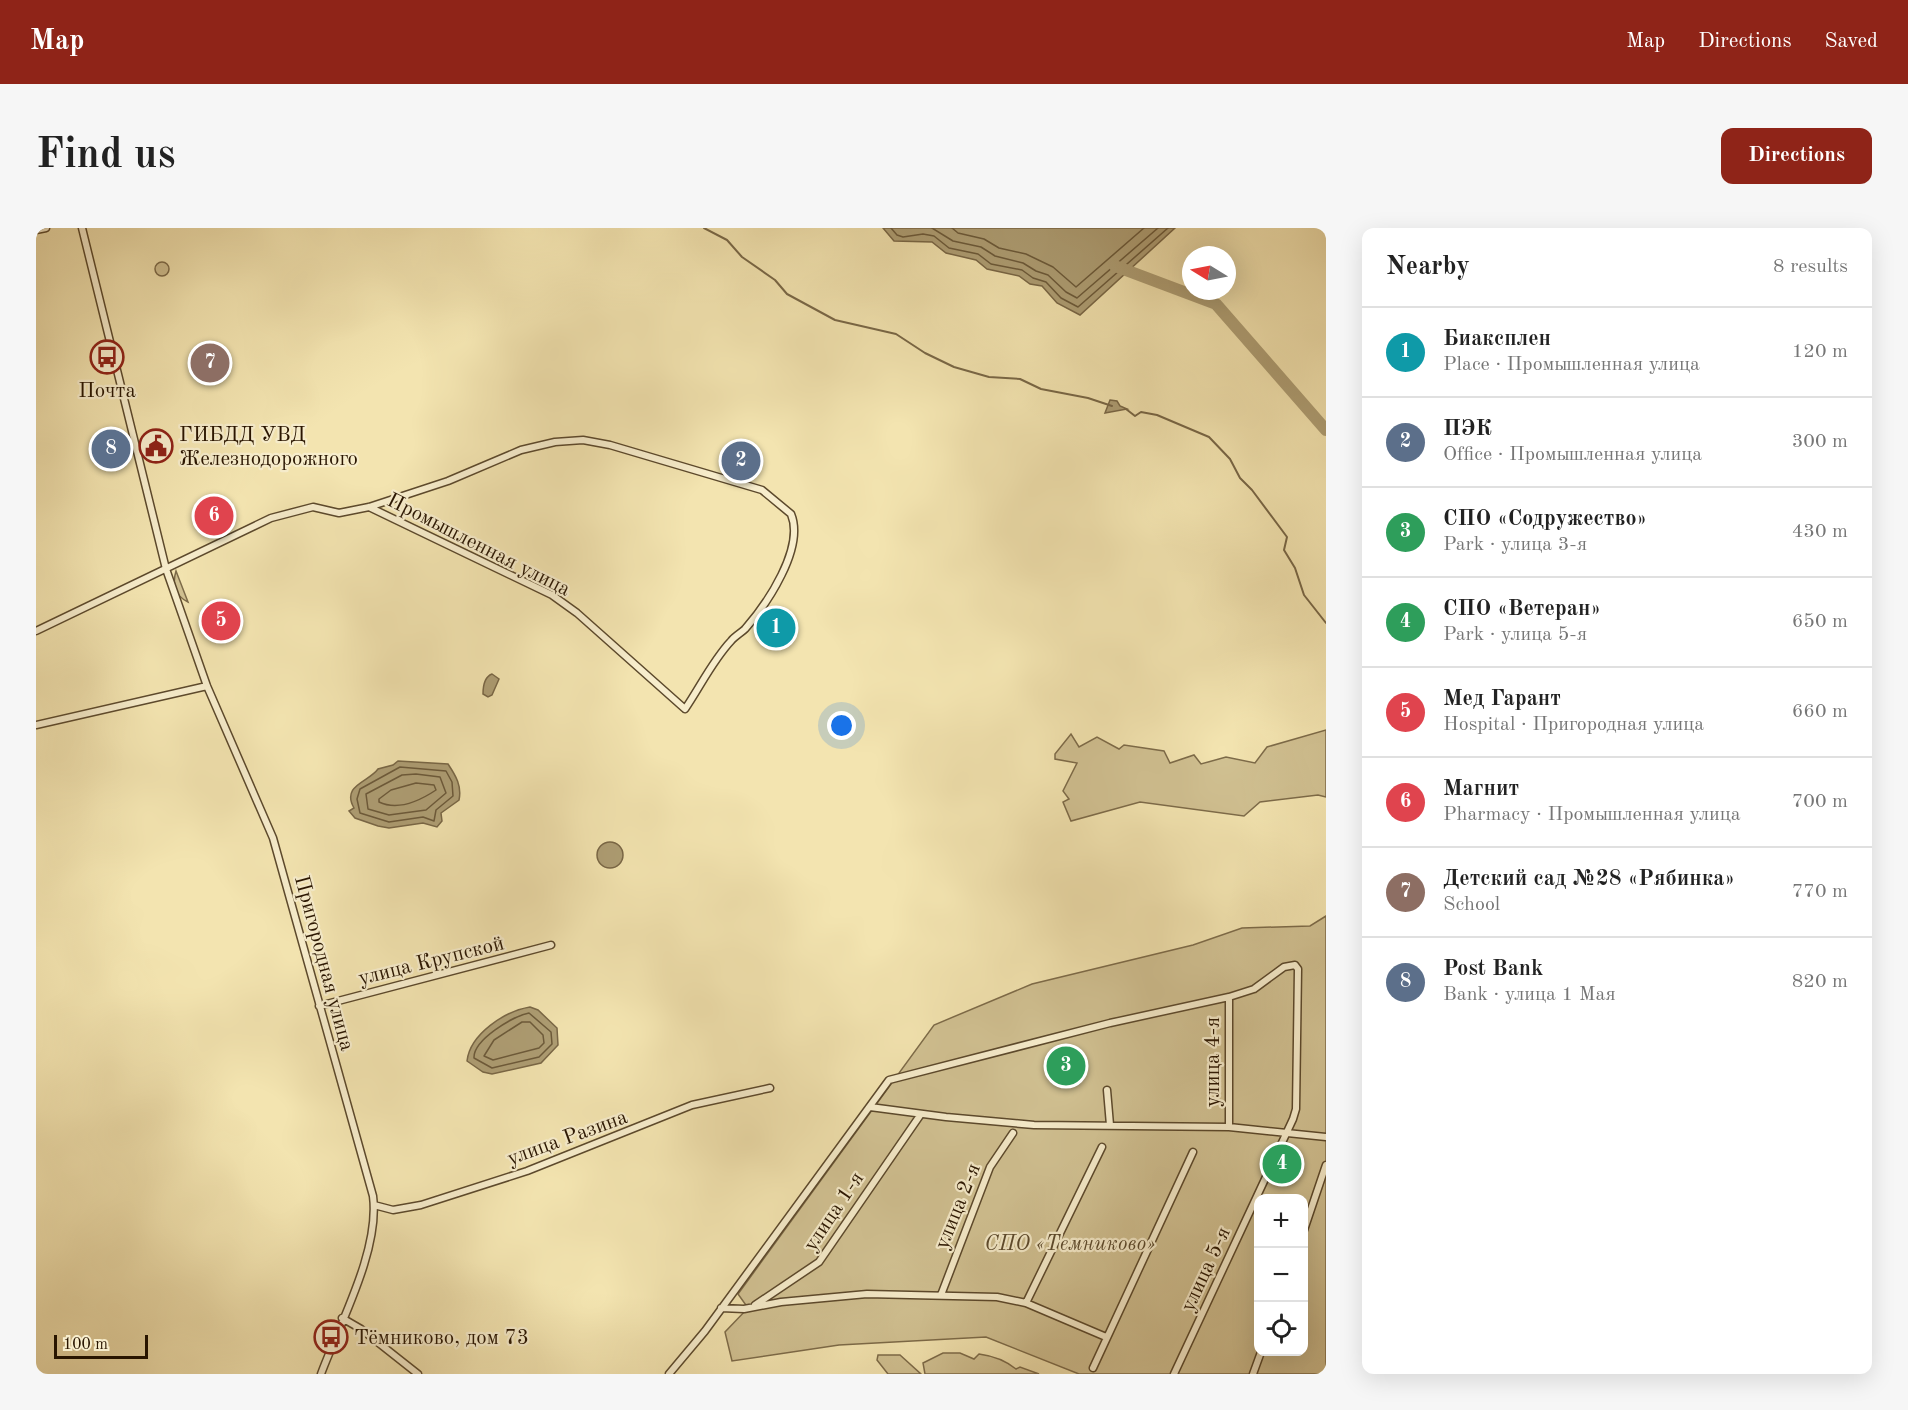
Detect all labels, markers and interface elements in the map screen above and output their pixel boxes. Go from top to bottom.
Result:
text: Map [30,28,84,56]
text: Map [1626,31,1665,52]
text: Directions [1698,31,1792,52]
text: Saved [1825,31,1878,52]
button: Directions [1721,128,1872,184]
text: Find us [36,135,175,177]
north arrow [1182,246,1236,300]
text: Nearby [1386,254,1470,280]
text: 8 results [1773,257,1848,277]
text: Биаксплен [1443,328,1551,350]
bus stop icon: Почта [89,339,125,375]
pin: 7 [190,340,230,386]
text: 1 [1400,342,1411,362]
text: 120 m [1792,342,1848,362]
text: Place · Промышленная улица [1443,355,1700,375]
place label: Почта [78,381,136,402]
text: ПЭК [1443,418,1492,440]
place label: ГИБДД УВД Железнодорожного [179,425,358,470]
pin: 8 [92,426,130,472]
public building icon: ГИБДД УВД Железнодорожного [138,428,174,464]
text: 2 [1400,432,1411,452]
text: 300 m [1792,432,1848,452]
pin: 2 [722,438,760,484]
text: Office · Промышленная улица [1443,445,1702,465]
street label: Промышленная улица [383,490,573,601]
pin: 6 [194,494,234,538]
text: СПО «Содружество» [1443,508,1647,530]
text: 3 [1400,522,1411,542]
text: 430 m [1792,522,1848,542]
text: Park · улица 3-я [1443,535,1587,555]
pin: 5 [202,598,240,644]
text: СПО «Ветеран» [1443,598,1601,620]
pin: 1 [756,606,796,650]
text: 4 [1400,612,1411,632]
text: 650 m [1792,612,1848,632]
text: Park · улица 5-я [1443,625,1587,645]
text: Мед Гарант [1443,688,1561,710]
text: 5 [1400,702,1411,722]
text: 660 m [1792,702,1848,722]
your location [827,711,856,740]
text: Hospital · Пригородная улица [1443,715,1704,735]
text: Магнит [1443,778,1519,800]
text: 6 [1400,792,1411,812]
text: 700 m [1792,792,1848,812]
text: Pharmacy · Промышленная улица [1443,805,1741,825]
text: Детский сад №28 «Рябинка» [1443,868,1735,890]
street label: Пригородная улица [290,873,357,1053]
text: 7 [1400,882,1411,902]
text: 770 m [1792,882,1848,902]
text: School [1443,895,1500,915]
street label: улица Крупской [356,933,506,990]
text: Post Bank [1443,958,1543,980]
text: 8 [1400,972,1411,992]
text: 820 m [1792,972,1848,992]
text: Bank · улица 1 Мая [1443,985,1616,1005]
street label: улица 4-я [1203,1017,1224,1107]
pin: 3 [1046,1044,1086,1088]
street label: улица Разина [504,1107,631,1170]
pin: 4 [1262,1142,1302,1186]
street label: улица 2-я [932,1161,985,1252]
street label: улица 1-я [800,1168,868,1255]
map controls [1254,1194,1308,1356]
button: + [1254,1194,1308,1248]
street label: улица 5-я [1178,1224,1235,1315]
park label: СПО «Темниково» [985,1234,1155,1255]
button: − [1254,1248,1308,1302]
button: locate [1254,1302,1308,1356]
bus stop icon: Тёмниково, дом 73 [313,1319,349,1355]
place label: Тёмниково, дом 73 [354,1328,529,1349]
scale bar [54,1332,148,1360]
text: 100 m [63,1337,108,1353]

